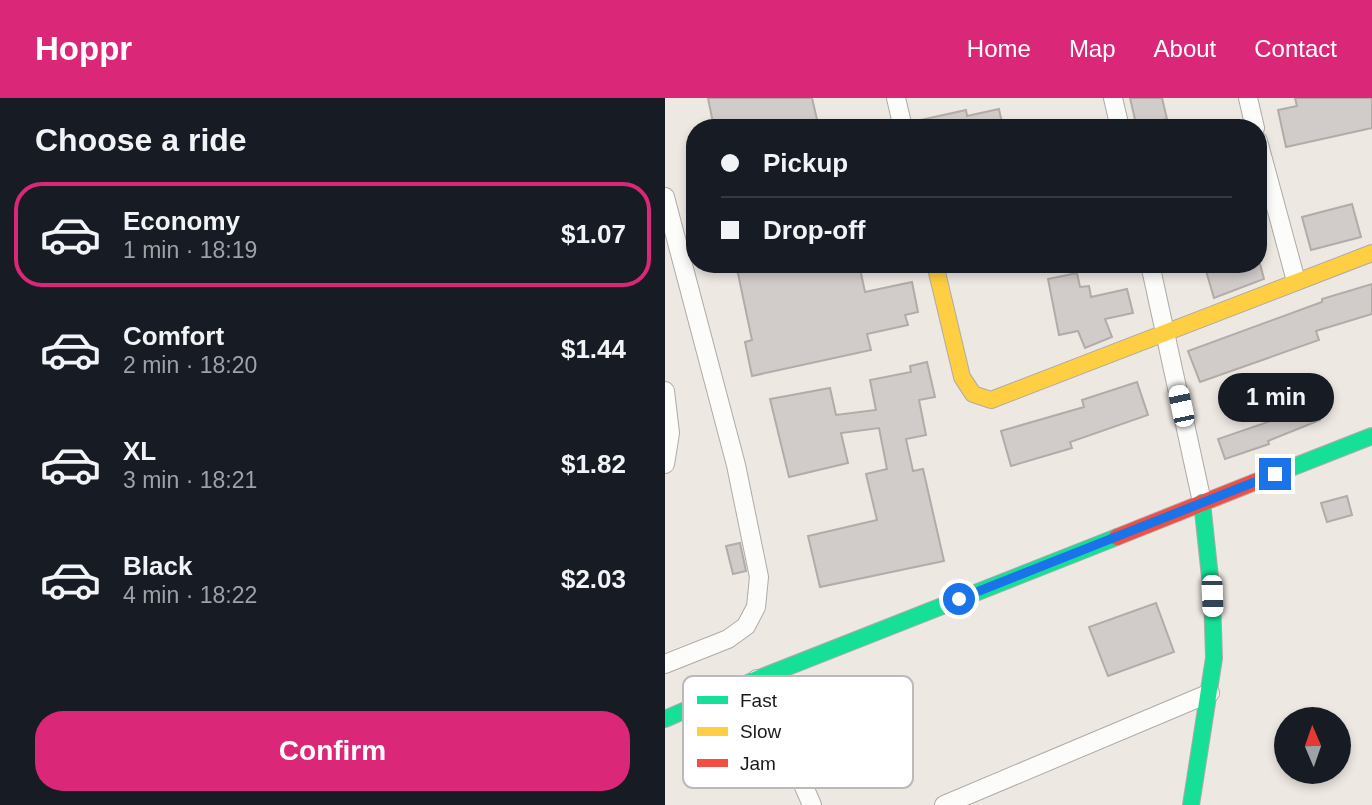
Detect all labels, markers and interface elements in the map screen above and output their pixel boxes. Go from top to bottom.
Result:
text: Hoppr [35,30,132,67]
text: Home [967,35,1031,62]
text: Map [1069,35,1116,62]
text: About [1154,35,1216,62]
text: Contact [1254,35,1337,62]
text: Choose a ride [35,122,247,158]
text: Pickup [763,148,848,178]
icon: car [39,203,102,266]
text: Economy [123,206,240,236]
text: Drop-off [763,215,866,245]
text: $1.07 [561,219,626,249]
text: 1 min · 18:19 [123,237,257,263]
icon: car [39,318,102,381]
text: Comfort [123,321,224,351]
text: $1.44 [561,334,626,364]
text: 2 min · 18:20 [123,352,257,378]
callout: 1 min [1217,372,1333,422]
car [1167,383,1196,429]
text: 1 min [1246,384,1306,410]
icon: car [39,433,102,496]
text: XL [123,436,156,466]
text: $1.82 [561,449,626,479]
route end [1259,458,1291,490]
text: 3 min · 18:21 [123,467,257,493]
icon: car [39,548,102,611]
text: Black [123,551,192,581]
text: $2.03 [561,564,626,594]
car [1201,575,1224,617]
text: 4 min · 18:22 [123,582,257,608]
route start [943,583,975,615]
legend [683,676,913,788]
text: Fast [740,690,778,711]
north arrow [1274,707,1351,784]
map controls [1274,707,1351,784]
button: Confirm [35,711,630,791]
text: Slow [740,721,781,742]
text: Jam [740,753,776,774]

